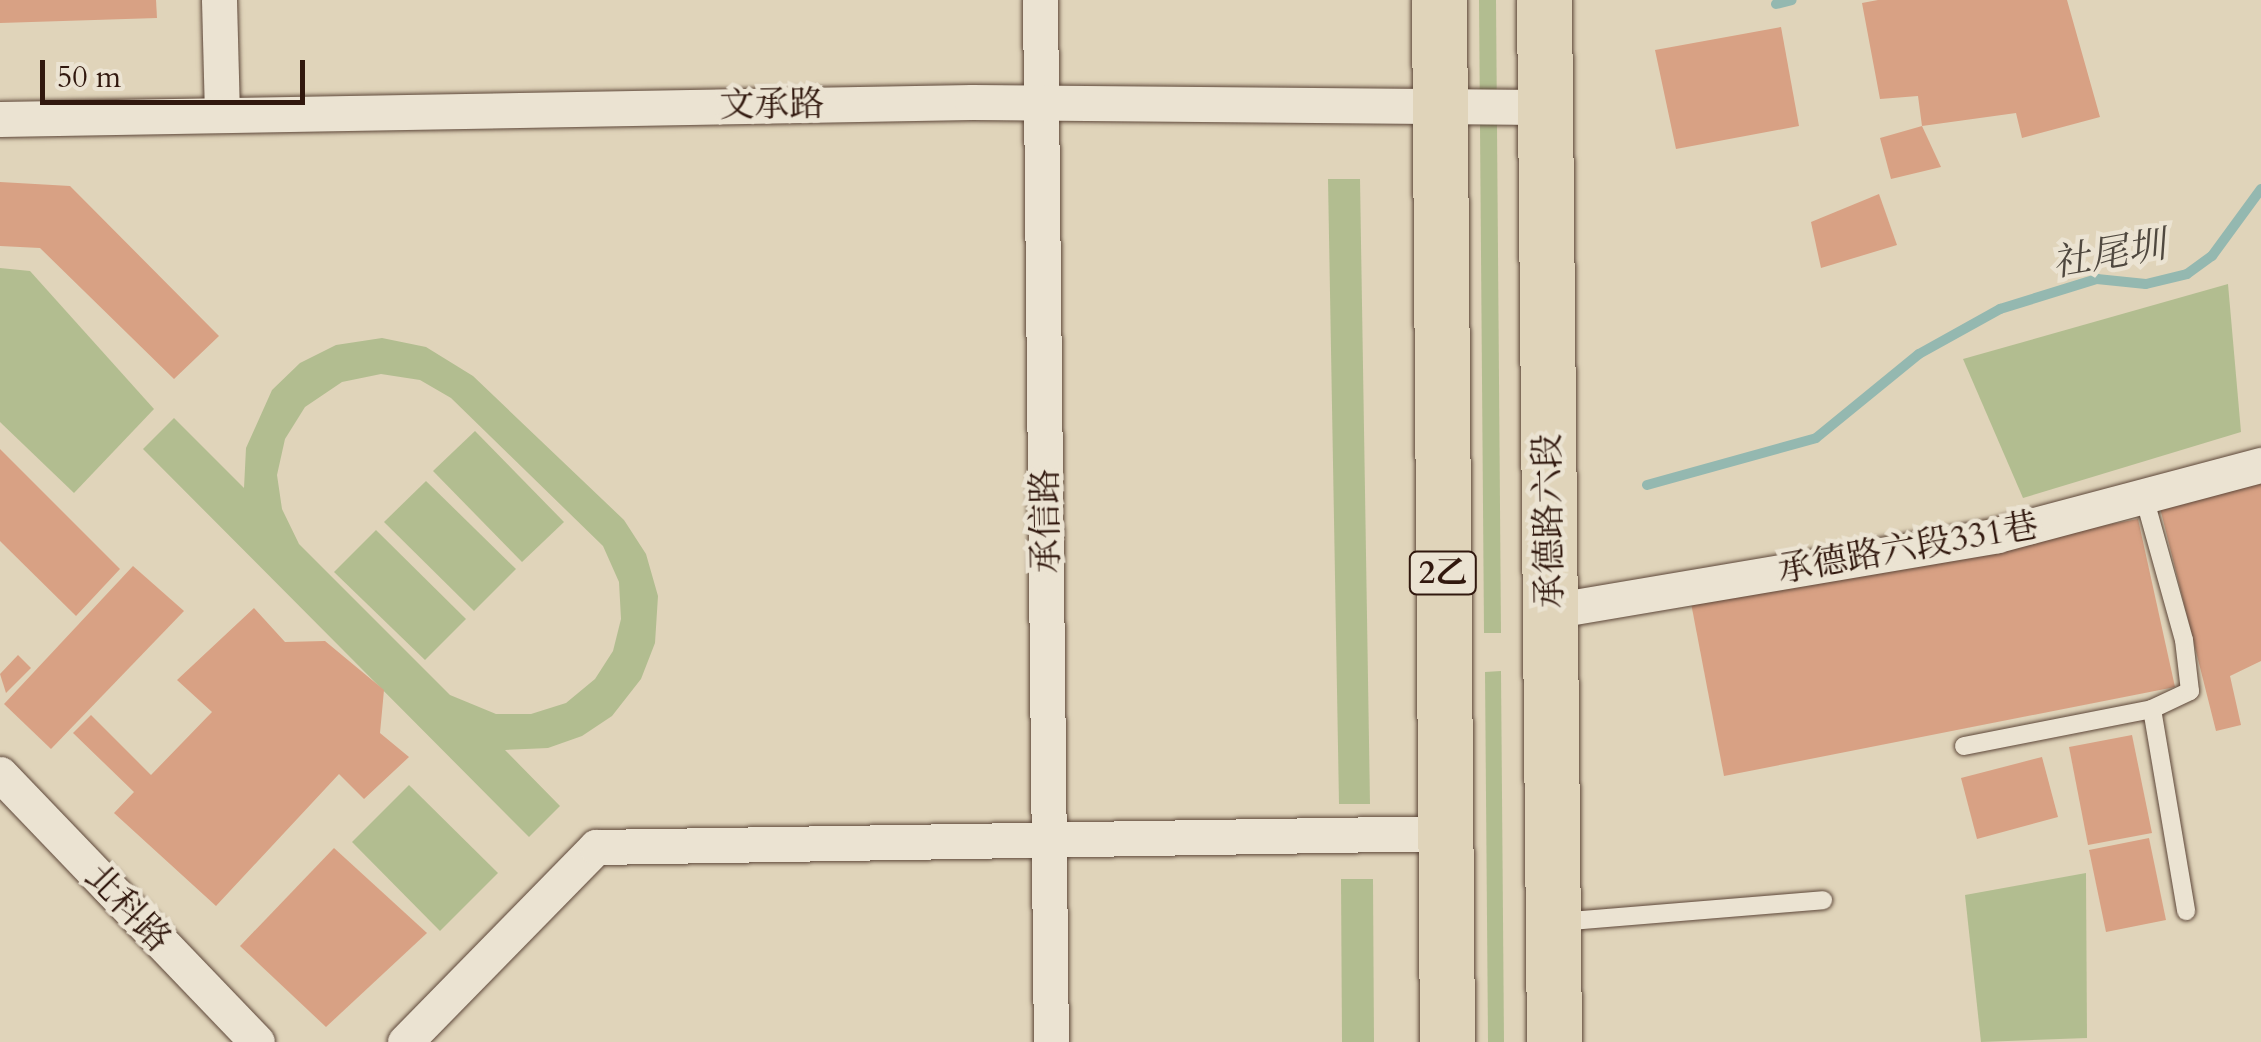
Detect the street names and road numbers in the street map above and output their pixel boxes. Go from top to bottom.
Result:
street label: 文承路 [719,83,825,127]
street label: 承德路六段 [1526,433,1572,609]
street label: 承信路 [1024,468,1068,574]
street label: 承德路六段331巷 [1774,504,2042,592]
road number: 2乙 [1408,546,1478,600]
street label: 北科路 [76,856,180,960]

